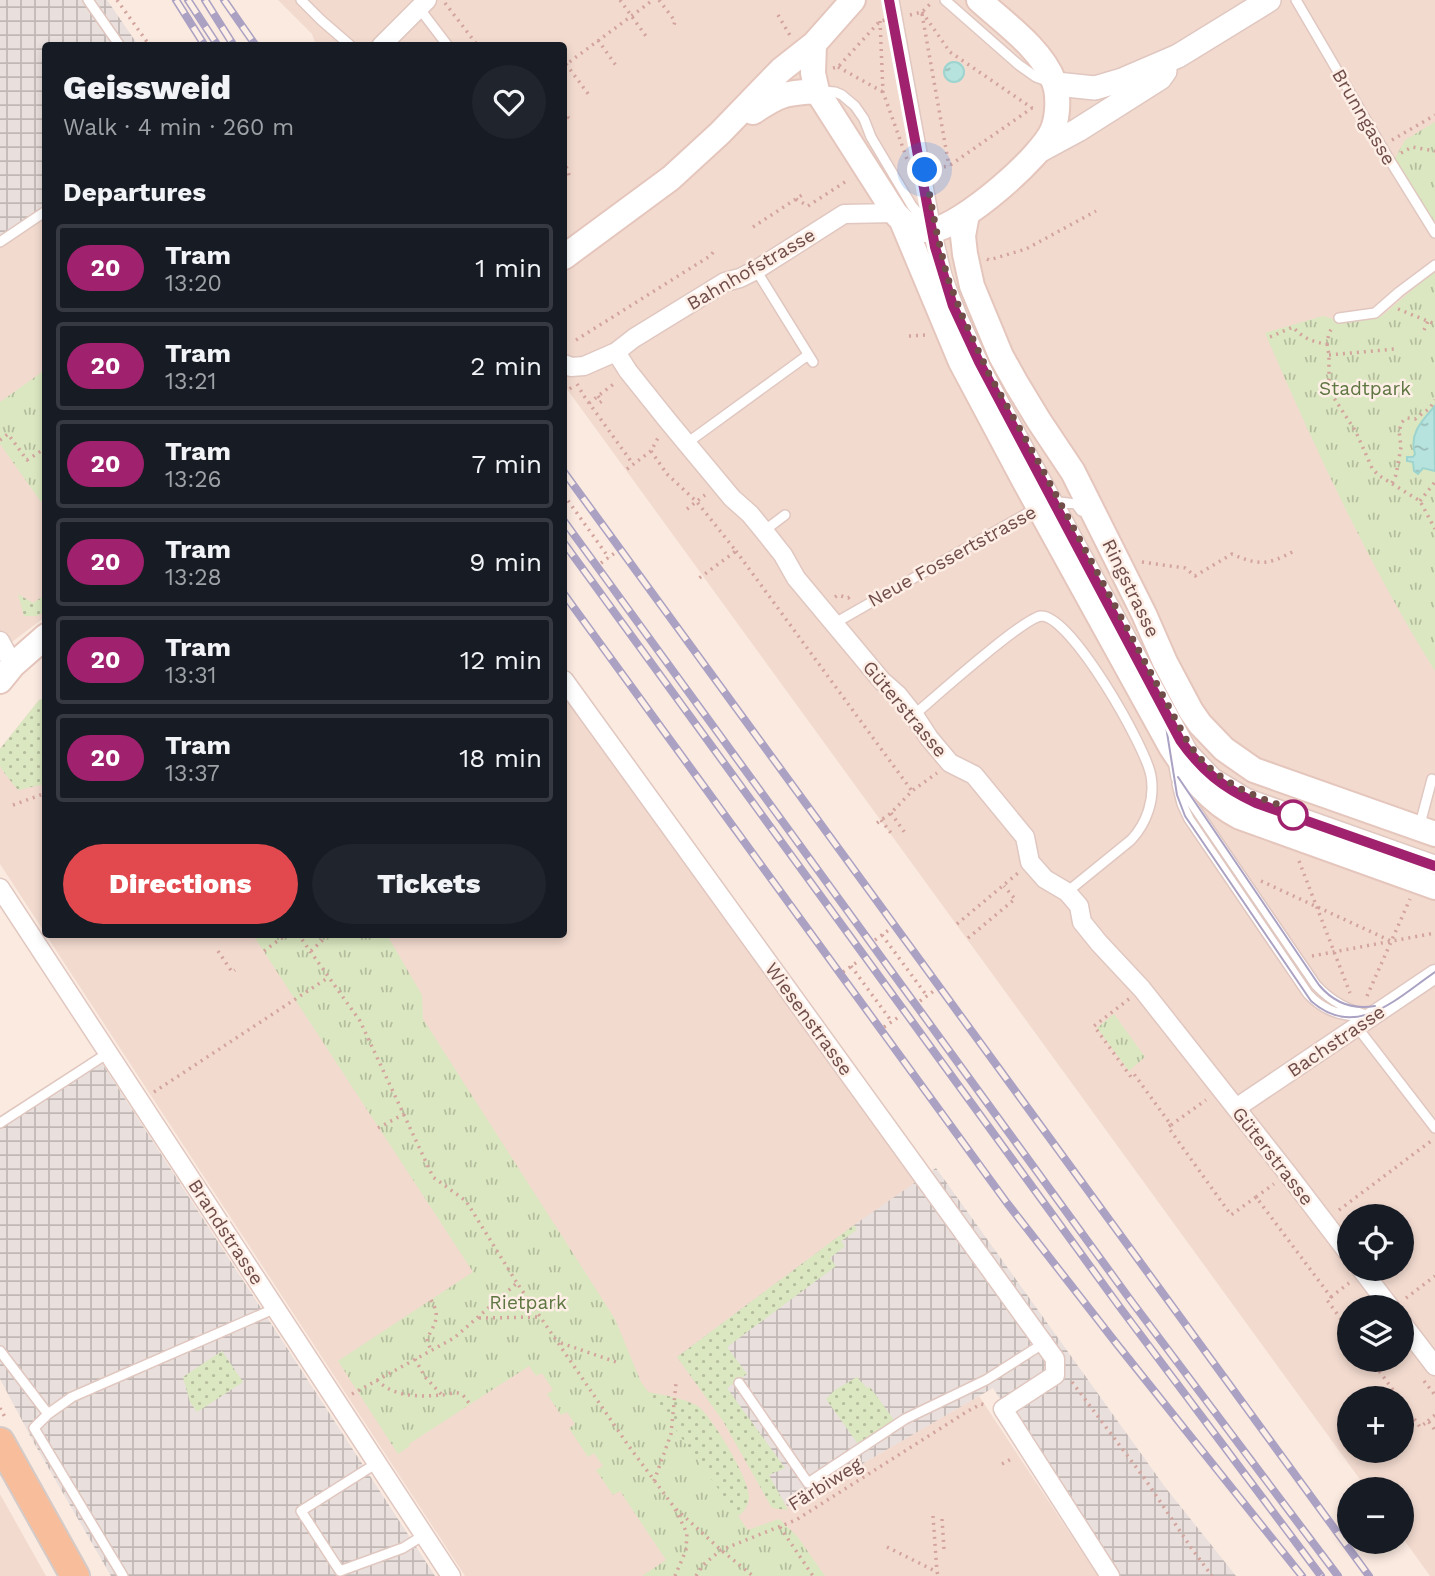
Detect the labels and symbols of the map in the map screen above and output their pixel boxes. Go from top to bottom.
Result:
street label: Brunngasse [1327,65,1401,169]
your location [907,152,942,187]
street label: Bahnhofstrasse [683,223,819,315]
park label: Stadtpark [1319,377,1411,400]
street label: Neue Fossertstrasse [864,500,1040,612]
street label: Ringstrasse [1097,535,1165,641]
street label: Güterstrasse [858,656,952,762]
unlabelled marker [1278,800,1308,830]
street label: Wiesenstrasse [760,958,858,1080]
street label: Bachstrasse [1283,1000,1389,1082]
street label: Güterstrasse [1227,1102,1319,1210]
street label: Brandstrasse [183,1175,269,1289]
park label: Rietpark [489,1291,567,1314]
street label: Färbiweg [784,1452,867,1516]

